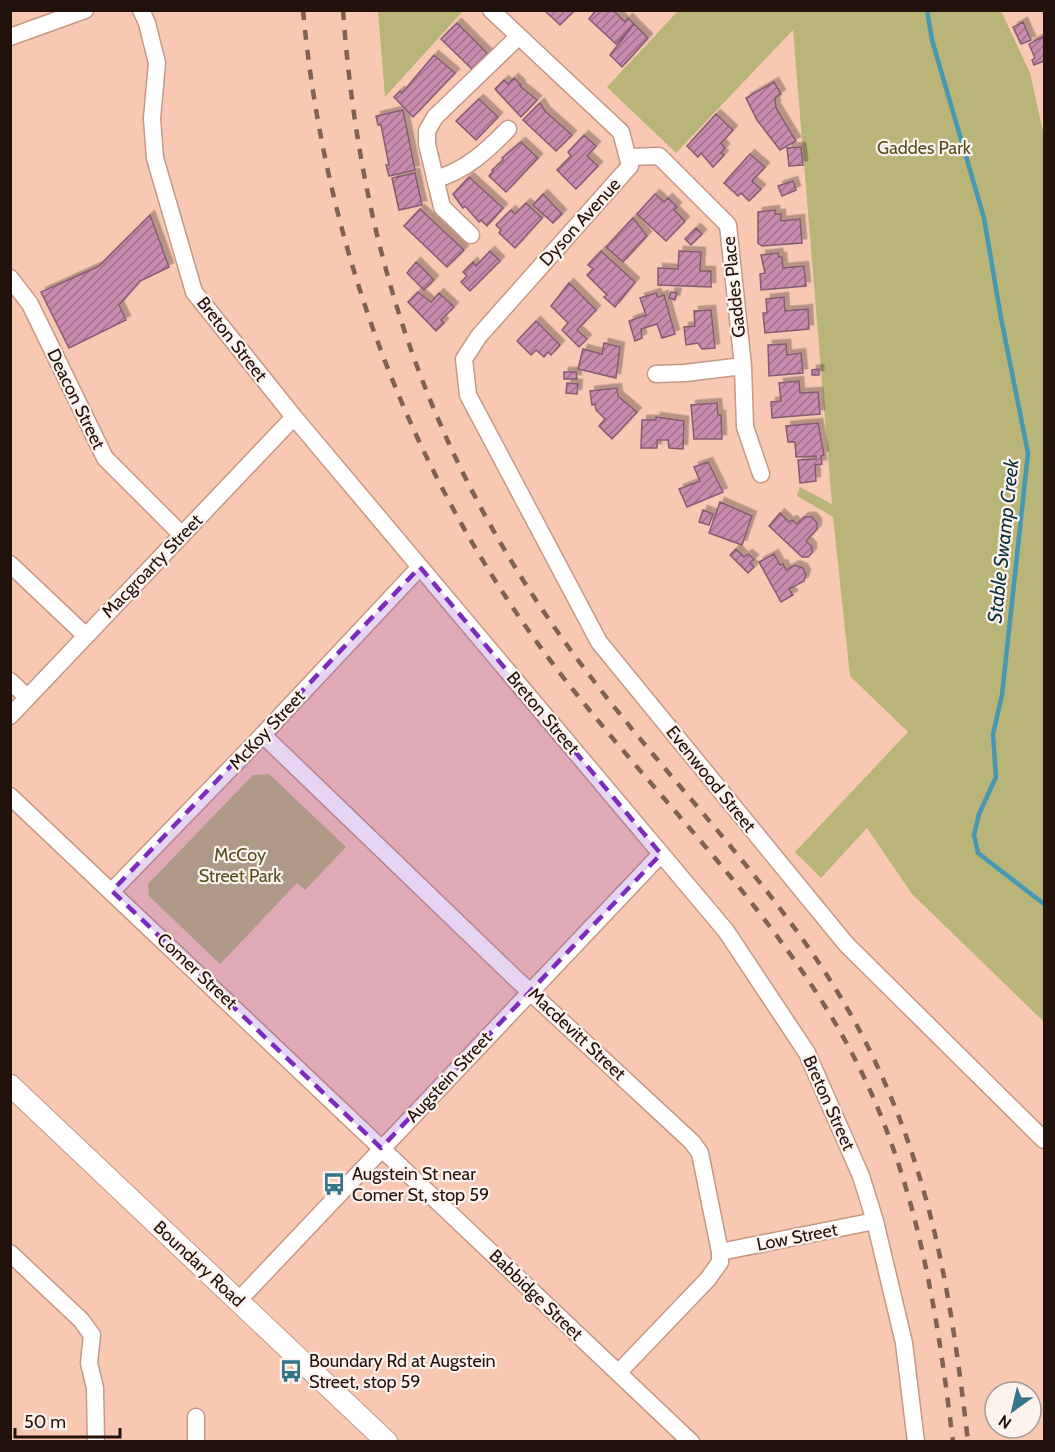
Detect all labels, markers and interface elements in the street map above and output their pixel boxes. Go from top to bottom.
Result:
park label: Gaddes Park [877,137,972,159]
street label: Dyson Avenue [535,174,625,270]
street label: Gaddes Place [718,235,750,339]
street label: Breton Street [192,292,272,386]
street label: Deacon Street [42,345,110,453]
water label: Stable Swamp Creek [982,456,1024,624]
street label: Macgroarty Street [97,510,207,622]
street label: Breton Street [502,667,584,759]
street label: McKoy Street [224,686,310,774]
street label: Evenwood Street [661,721,761,837]
park label: McCoy Street Park [199,844,282,887]
street label: Comer Street [152,928,242,1014]
street label: Macdevitt Street [524,983,630,1085]
street label: Augstein Street [401,1027,497,1127]
street label: Breton Street [798,1052,860,1154]
place label: Augstein St near Comer St, stop 59 [352,1163,489,1206]
bus stop icon: Augstein St near Comer St, stop 59 [321,1171,347,1197]
street label: Boundary Road [149,1216,249,1312]
street label: Low Street [755,1218,839,1256]
street label: Babbidge Street [485,1245,587,1345]
place label: Boundary Rd at Augstein Street, stop 59 [309,1350,496,1393]
bus stop icon: Boundary Rd at Augstein Street, stop 59 [278,1358,304,1384]
north arrow [983,1380,1043,1440]
scale bar [15,1401,120,1439]
text: 50 m [24,1411,66,1433]
text: N [995,1411,1015,1433]

